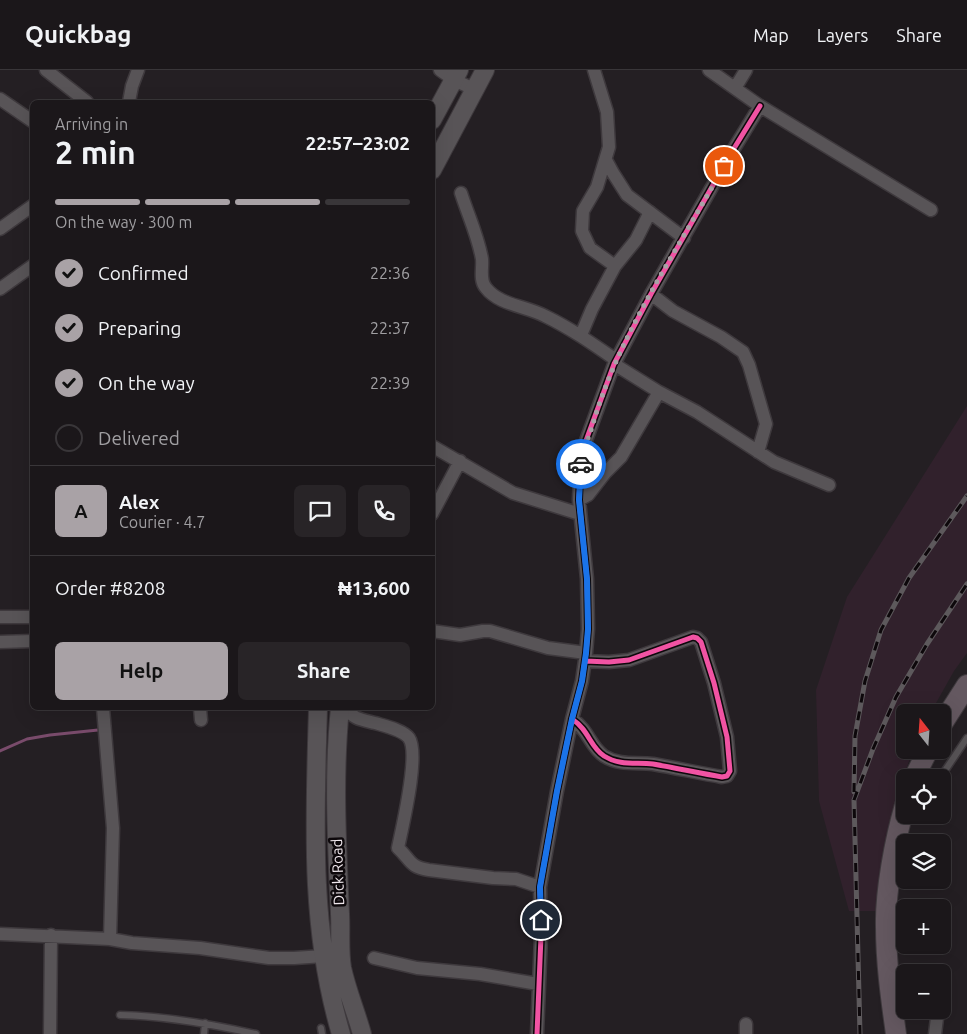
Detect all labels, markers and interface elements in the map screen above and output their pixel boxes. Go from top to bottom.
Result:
text: Quickbag [25,21,131,48]
text: Map [753,25,789,45]
text: Layers [817,25,868,45]
text: Share [896,25,942,45]
text: Arriving in [55,115,128,133]
text: 22:57–23:02 [305,132,410,154]
text: 2 min [55,134,136,170]
pin [703,145,745,187]
icon: bag [710,152,738,180]
text: On the way · 300 m [55,213,192,231]
icon: check [55,259,83,287]
text: Confirmed [98,262,189,284]
text: 22:36 [370,264,410,282]
icon: check [55,314,83,342]
text: Preparing [98,317,182,339]
text: 22:37 [370,319,410,337]
icon: check [55,369,83,397]
text: On the way [98,372,195,394]
text: 22:39 [370,374,410,392]
text: Delivered [98,427,180,449]
courier [556,439,606,489]
icon: car [567,450,595,478]
button: chat [294,485,346,537]
button: phone [358,485,410,537]
text: Alex [119,491,159,513]
text: A [74,500,88,522]
text: Courier · 4.7 [119,513,205,531]
text: Order #8208 [55,577,165,599]
text: ₦13,600 [338,577,410,599]
button: Help [55,642,228,700]
button: Share [238,642,410,700]
north arrow [896,704,951,759]
map controls [896,704,951,1019]
button: locate [896,769,951,824]
button: layers [896,834,951,889]
street label: Dick Road [328,838,347,906]
pin [520,899,562,941]
button: + [896,899,951,954]
icon: home [527,906,555,934]
button: − [896,964,951,1019]

